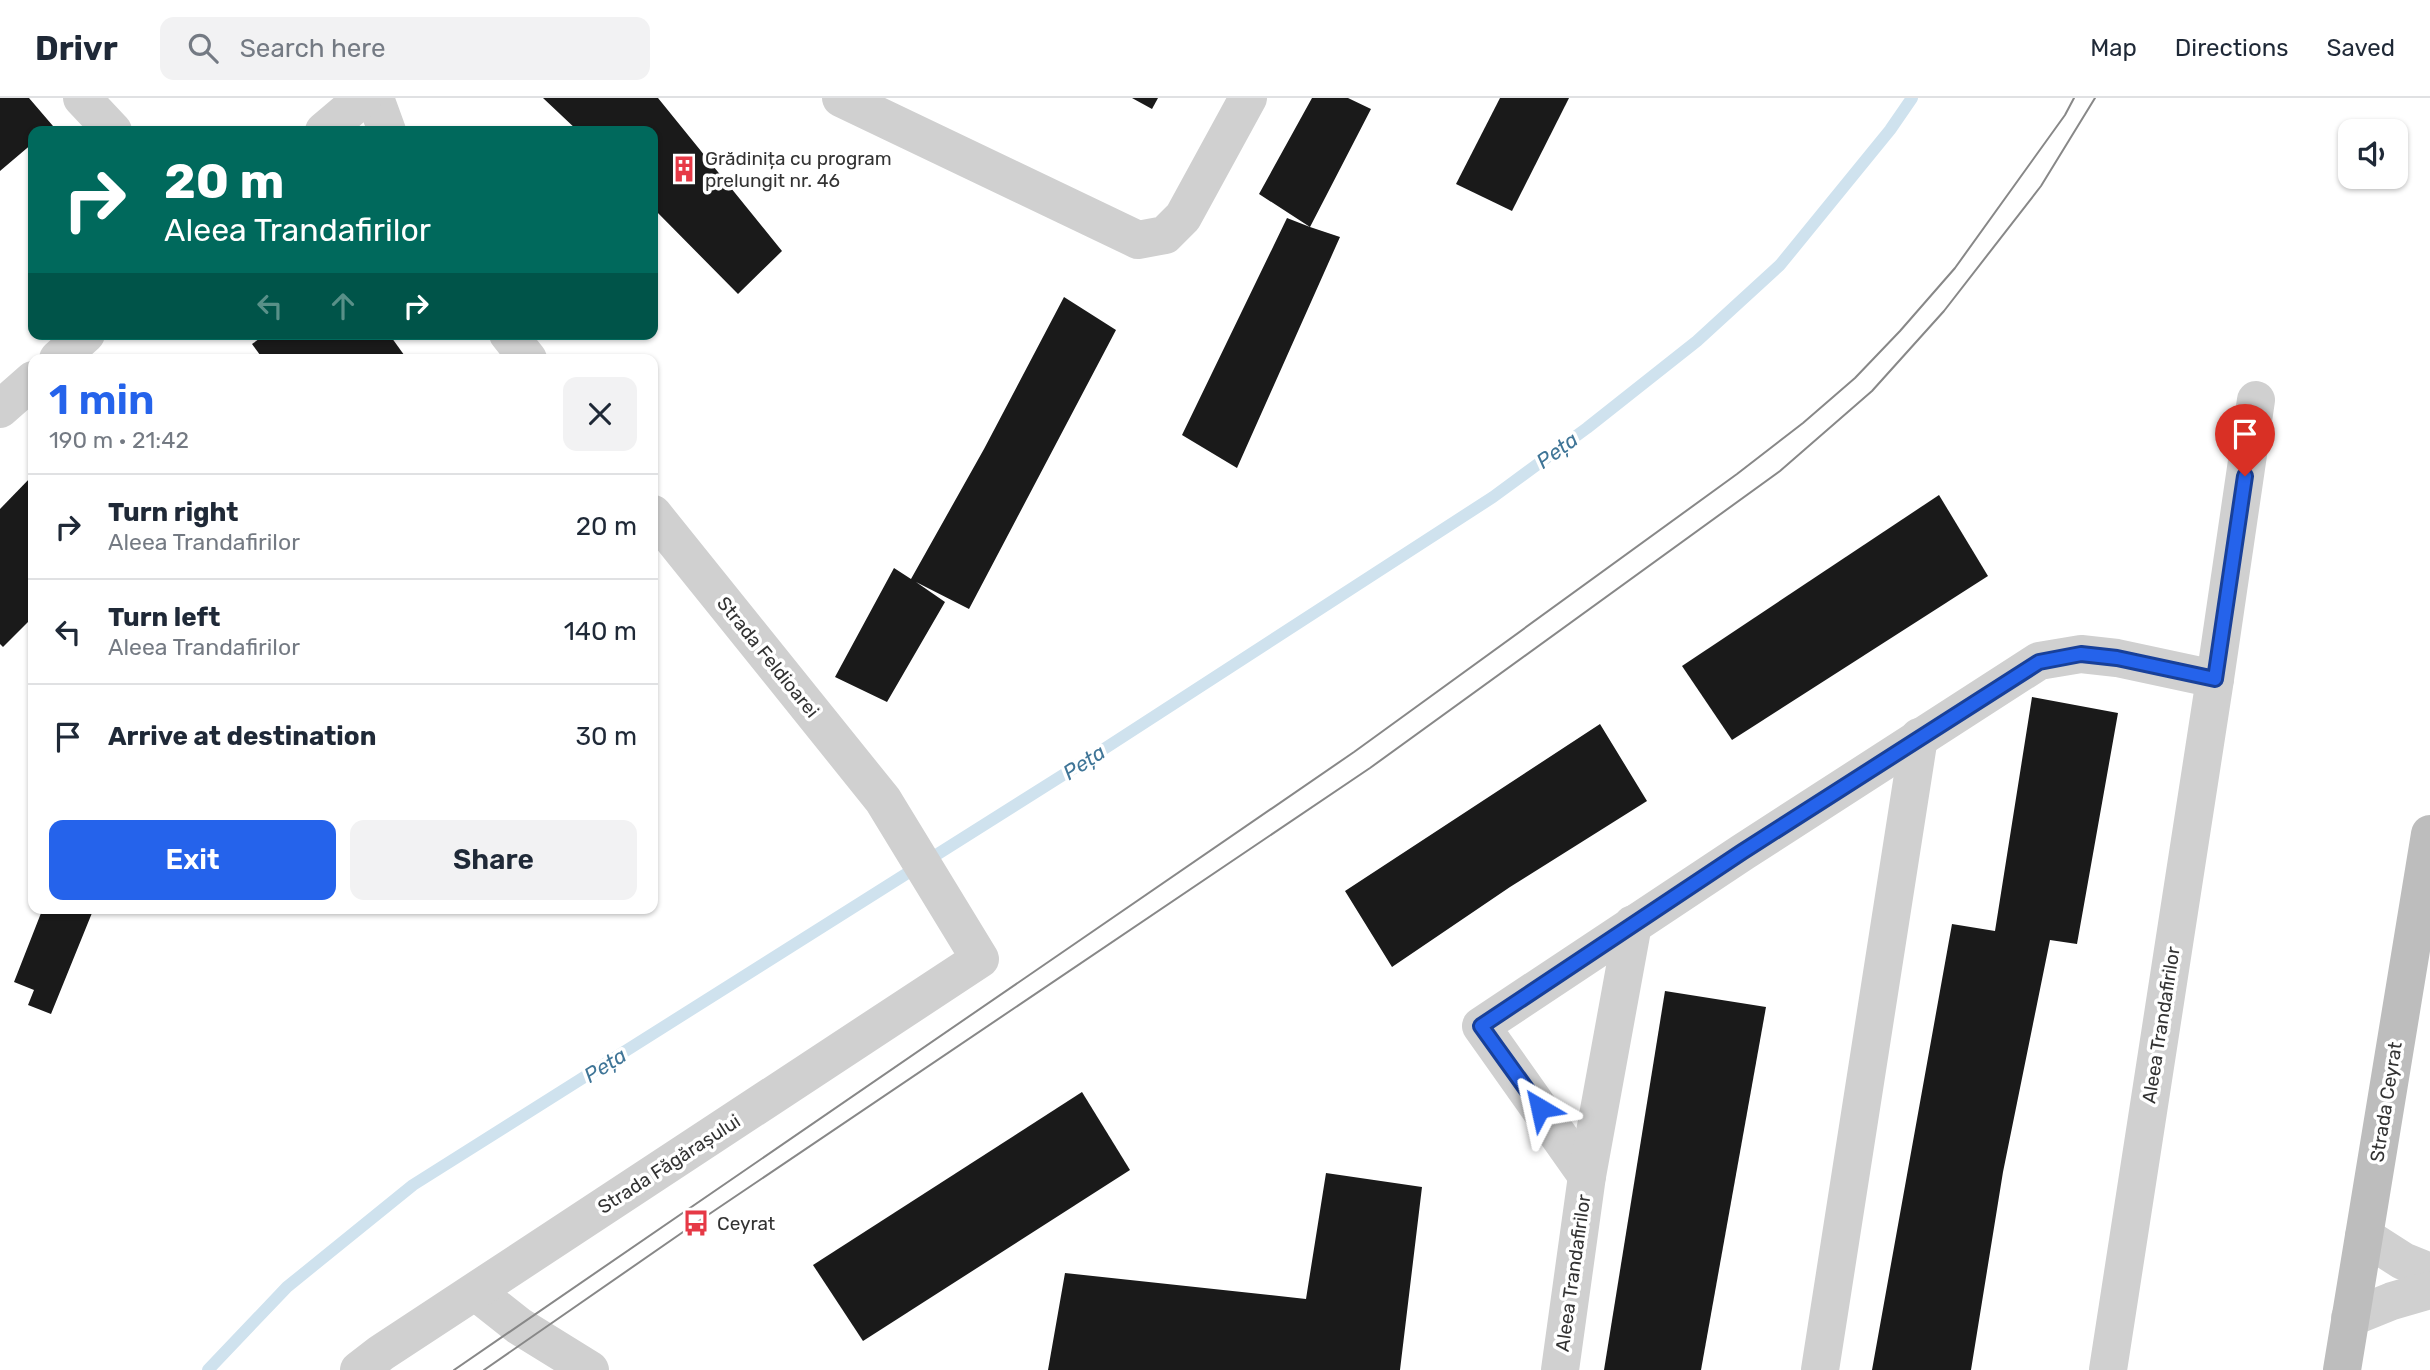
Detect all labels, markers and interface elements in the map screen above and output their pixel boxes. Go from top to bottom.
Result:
search box [160,17,650,80]
text: Drivr [35,29,118,68]
icon: search [184,29,222,67]
text: Search here [240,33,386,64]
text: Map [2090,34,2137,62]
text: Directions [2175,34,2288,62]
text: Saved [2326,34,2395,62]
map controls [2338,119,2408,189]
button: sound [2338,119,2408,189]
place label: Grădinița cu program prelungit nr. 46 [705,147,892,192]
text: 20 m [164,152,285,210]
icon: right [49,154,140,245]
building icon: Grădinița cu program prelungit nr. 46 [669,154,699,184]
text: Aleea Trandafirilor [164,211,431,249]
icon: left [251,287,289,325]
icon: ahead [324,287,362,325]
icon: right [397,287,435,325]
text: 1 min [49,375,155,425]
button: close [563,377,637,451]
pin [2215,404,2275,476]
icon: arrive [2226,415,2264,453]
text: 190 m · 21:42 [49,426,189,454]
water label: Peța [1531,427,1583,473]
text: Turn right [108,497,238,528]
icon: right [49,508,87,546]
text: 20 m [576,511,637,542]
text: Aleea Trandafirilor [108,528,300,556]
street label: Strada Feldioarei [712,592,824,722]
text: Turn left [108,602,220,633]
icon: left [49,613,87,651]
text: 140 m [564,616,637,647]
text: Aleea Trandafirilor [108,633,300,661]
icon: arrive [49,718,87,756]
text: Arrive at destination [108,721,376,752]
text: 30 m [575,721,637,752]
water label: Peța [1058,739,1110,785]
button: Exit [49,820,336,900]
button: Share [350,820,637,900]
street label: Aleea Trandafirilor [2137,944,2185,1105]
street label: Strada Ceyrat [2365,1040,2407,1164]
water label: Peța [579,1042,631,1088]
position arrow [1503,1071,1577,1145]
street label: Strada Făgărașului [593,1109,745,1219]
street label: Aleea Trandafirilor [1551,1192,1596,1353]
bus stop icon: Ceyrat [681,1208,711,1238]
place label: Ceyrat [717,1212,776,1235]

